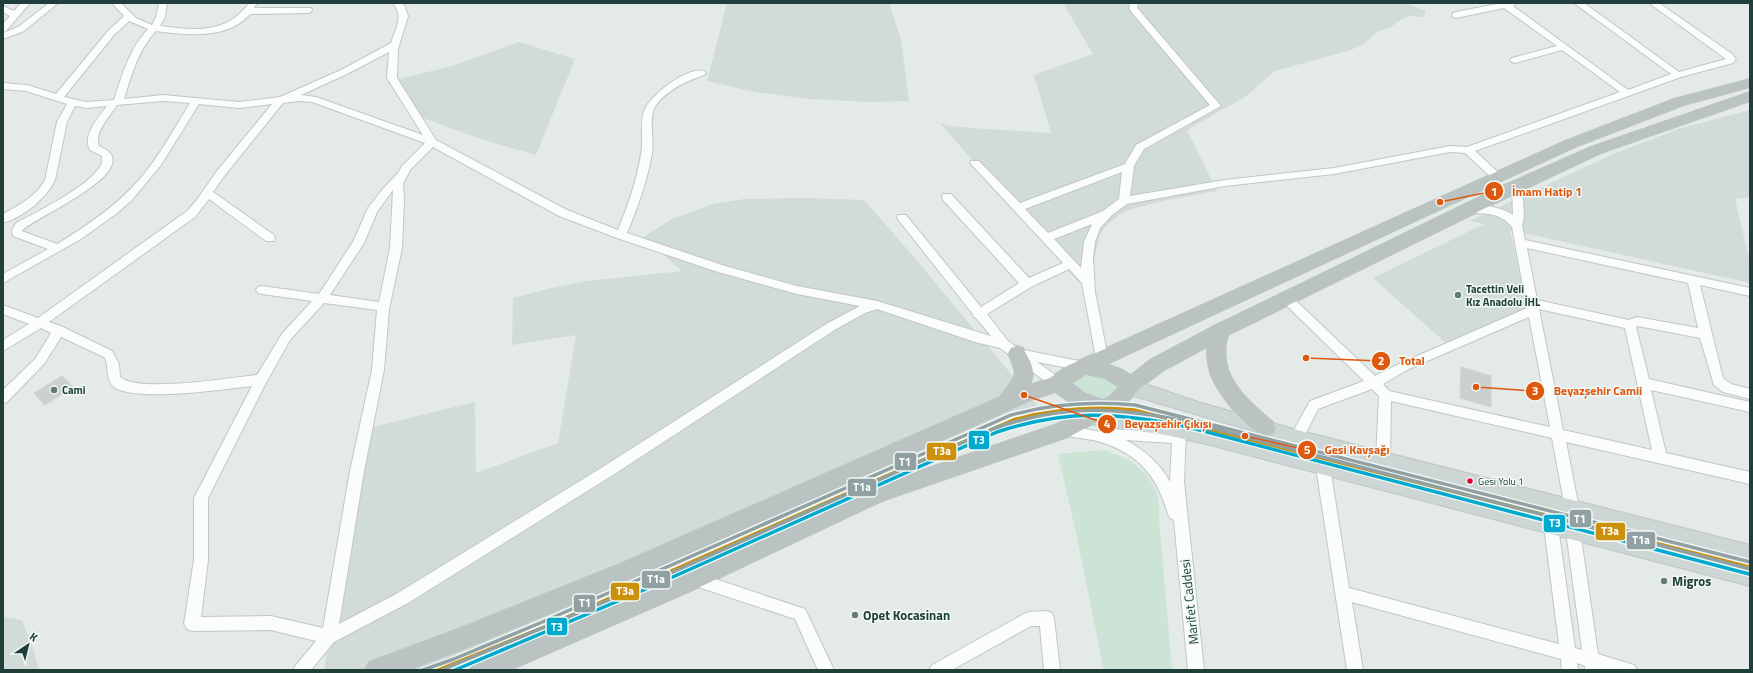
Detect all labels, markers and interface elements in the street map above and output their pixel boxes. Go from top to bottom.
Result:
callout: İmam Hatip 1 [1484,179,1590,203]
text: 1 [1491,182,1497,201]
text: İmam Hatip 1 [1512,182,1582,201]
place label: Tacettin Veli Kız Anadolu İHL [1466,281,1541,310]
marker: Tacettin Veli Kız Anadolu İHL [1453,290,1463,300]
callout: Total [1371,349,1432,373]
text: 2 [1378,351,1384,370]
text: Total [1399,351,1425,370]
callout: Beyazşehir Camii [1525,379,1650,403]
text: 3 [1532,381,1538,400]
text: Beyazşehir Camii [1554,381,1642,400]
place label: Cami [62,382,86,398]
marker: Cami [49,385,59,395]
callout: Beyazşehir Çıkışı [1097,412,1220,436]
text: 4 [1104,414,1111,433]
text: Beyazşehir Çıkışı [1124,414,1212,433]
line badge: T3 [968,430,990,450]
text: T3 [973,432,985,448]
callout: Gesi Kavşağı [1297,438,1398,462]
text: 5 [1304,440,1311,459]
text: Gesi Kavşağı [1324,440,1390,459]
line badge: T3a [926,442,957,461]
text: T3a [933,443,951,459]
line badge: T1 [894,452,917,471]
text: T1 [899,454,911,470]
place label: Gesi Yolu 1 [1478,474,1524,489]
marker: Gesi Yolu 1 [1465,476,1475,486]
line badge: T1a [847,478,877,497]
text: T1a [853,479,871,495]
line badge: T1 [1569,509,1592,528]
text: T1 [1574,511,1586,527]
line badge: T3 [1543,514,1566,533]
text: T3 [1549,515,1561,531]
line badge: T3a [1595,522,1626,541]
text: T3a [1601,523,1619,539]
line badge: T1a [1626,531,1656,550]
text: T1a [1632,532,1650,548]
street label: Marifet Caddesi [1175,558,1203,646]
line badge: T1a [641,570,671,589]
text: T1a [647,571,665,587]
place label: Migros [1672,571,1711,591]
marker: Migros [1659,576,1669,586]
line badge: T3a [610,582,640,601]
text: T3a [616,583,634,599]
line badge: T1 [573,594,596,613]
text: T1 [579,595,591,611]
place label: Opet Kocasinan [863,605,950,625]
marker: Opet Kocasinan [850,610,860,620]
line badge: T3 [546,617,568,636]
text: T3 [551,619,563,635]
north arrow [8,625,48,665]
text: K [26,628,41,646]

